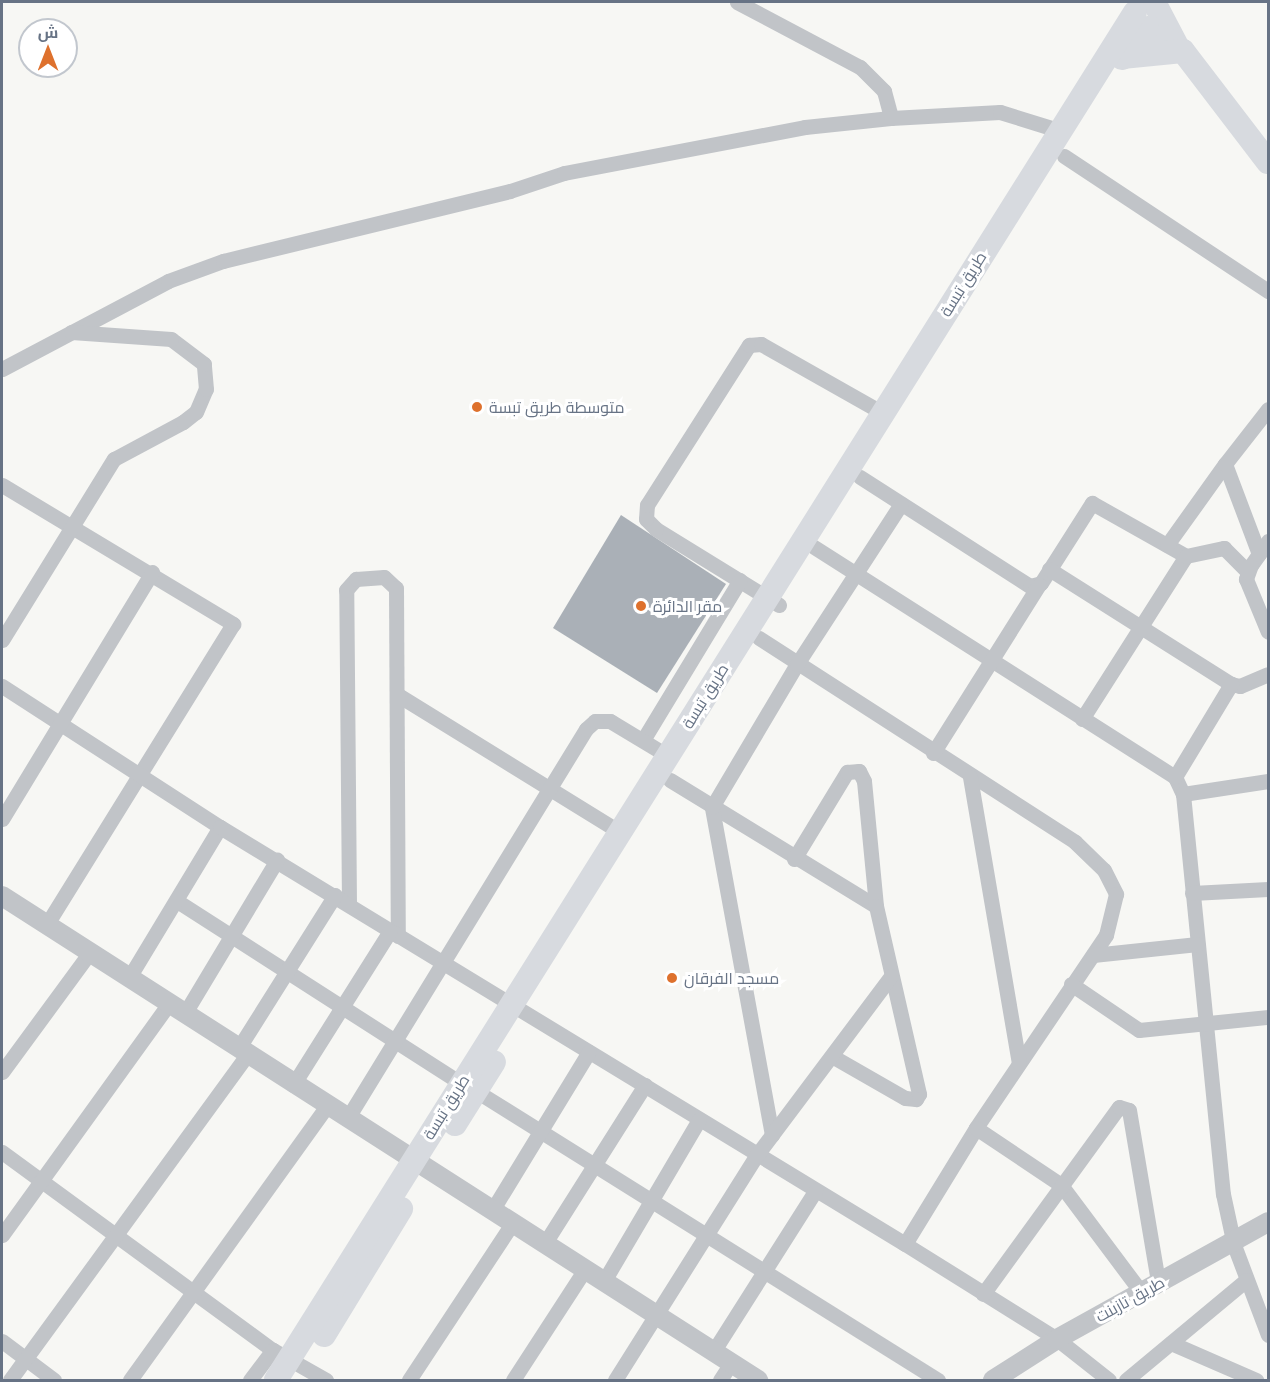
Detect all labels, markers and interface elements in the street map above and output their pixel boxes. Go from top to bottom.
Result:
north arrow [18,18,78,78]
text: ش [38,22,58,41]
street label: طريق تبسة [936,248,990,320]
place label: متوسطة طريق تبسة [489,397,624,417]
marker: متوسطة طريق تبسة [470,400,484,414]
place label: مقر الدائرة [653,596,722,616]
marker: مقر الدائرة [634,599,648,613]
street label: طريق تبسة [678,660,732,732]
place label: مسجد الفرقان [684,968,779,988]
marker: مسجد الفرقان [665,971,679,985]
street label: طريق تبسة [419,1071,473,1143]
street label: طريق تازبنت [1092,1272,1168,1326]

